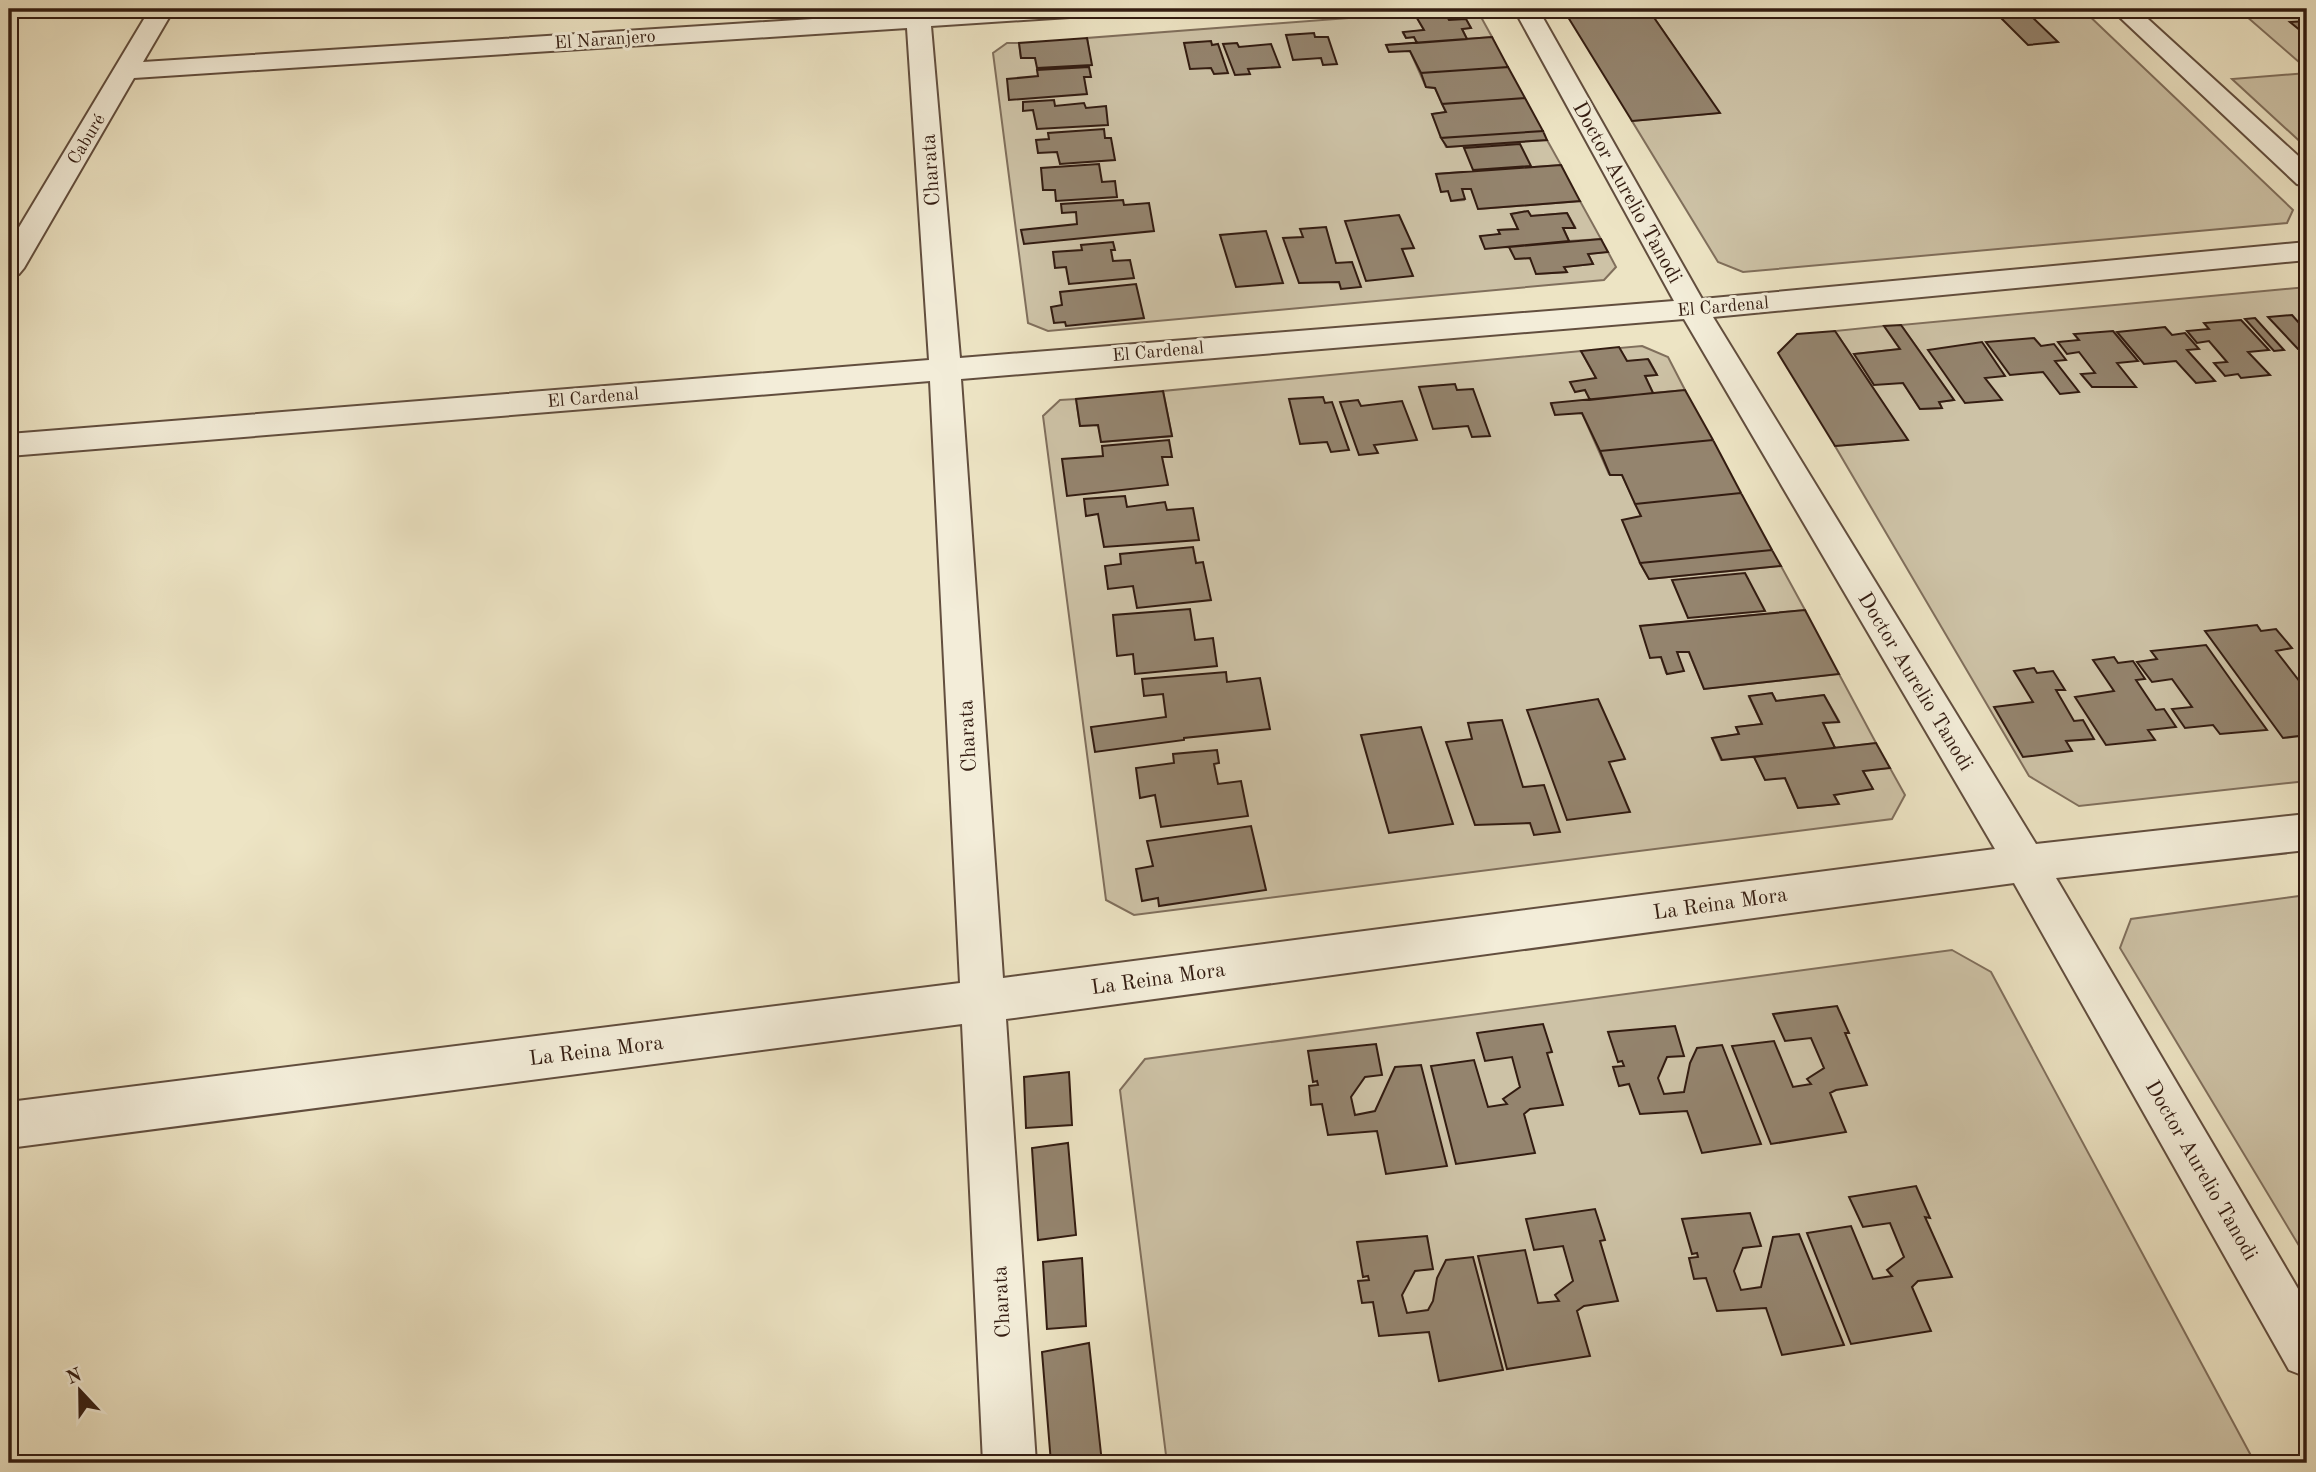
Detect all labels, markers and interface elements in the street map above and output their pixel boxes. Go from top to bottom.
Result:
street label: El Naranjero [554,27,656,53]
street label: Doctor Aurelio Tanodi [1568,98,1685,287]
street label: Caburé [65,111,109,168]
street label: Charata [918,133,945,207]
street label: El Cardenal [1677,294,1770,320]
street label: El Cardenal [1112,339,1205,365]
street label: El Cardenal [547,385,640,411]
street label: Doctor Aurelio Tanodi [1853,589,1976,775]
street label: Charata [956,699,981,773]
street label: La Reina Mora [1652,885,1789,924]
street label: La Reina Mora [1090,960,1227,999]
street label: La Reina Mora [528,1033,665,1070]
street label: Doctor Aurelio Tanodi [2141,1077,2261,1264]
street label: Charata [990,1265,1015,1339]
north arrow [46,1356,116,1426]
text: N [64,1366,85,1389]

